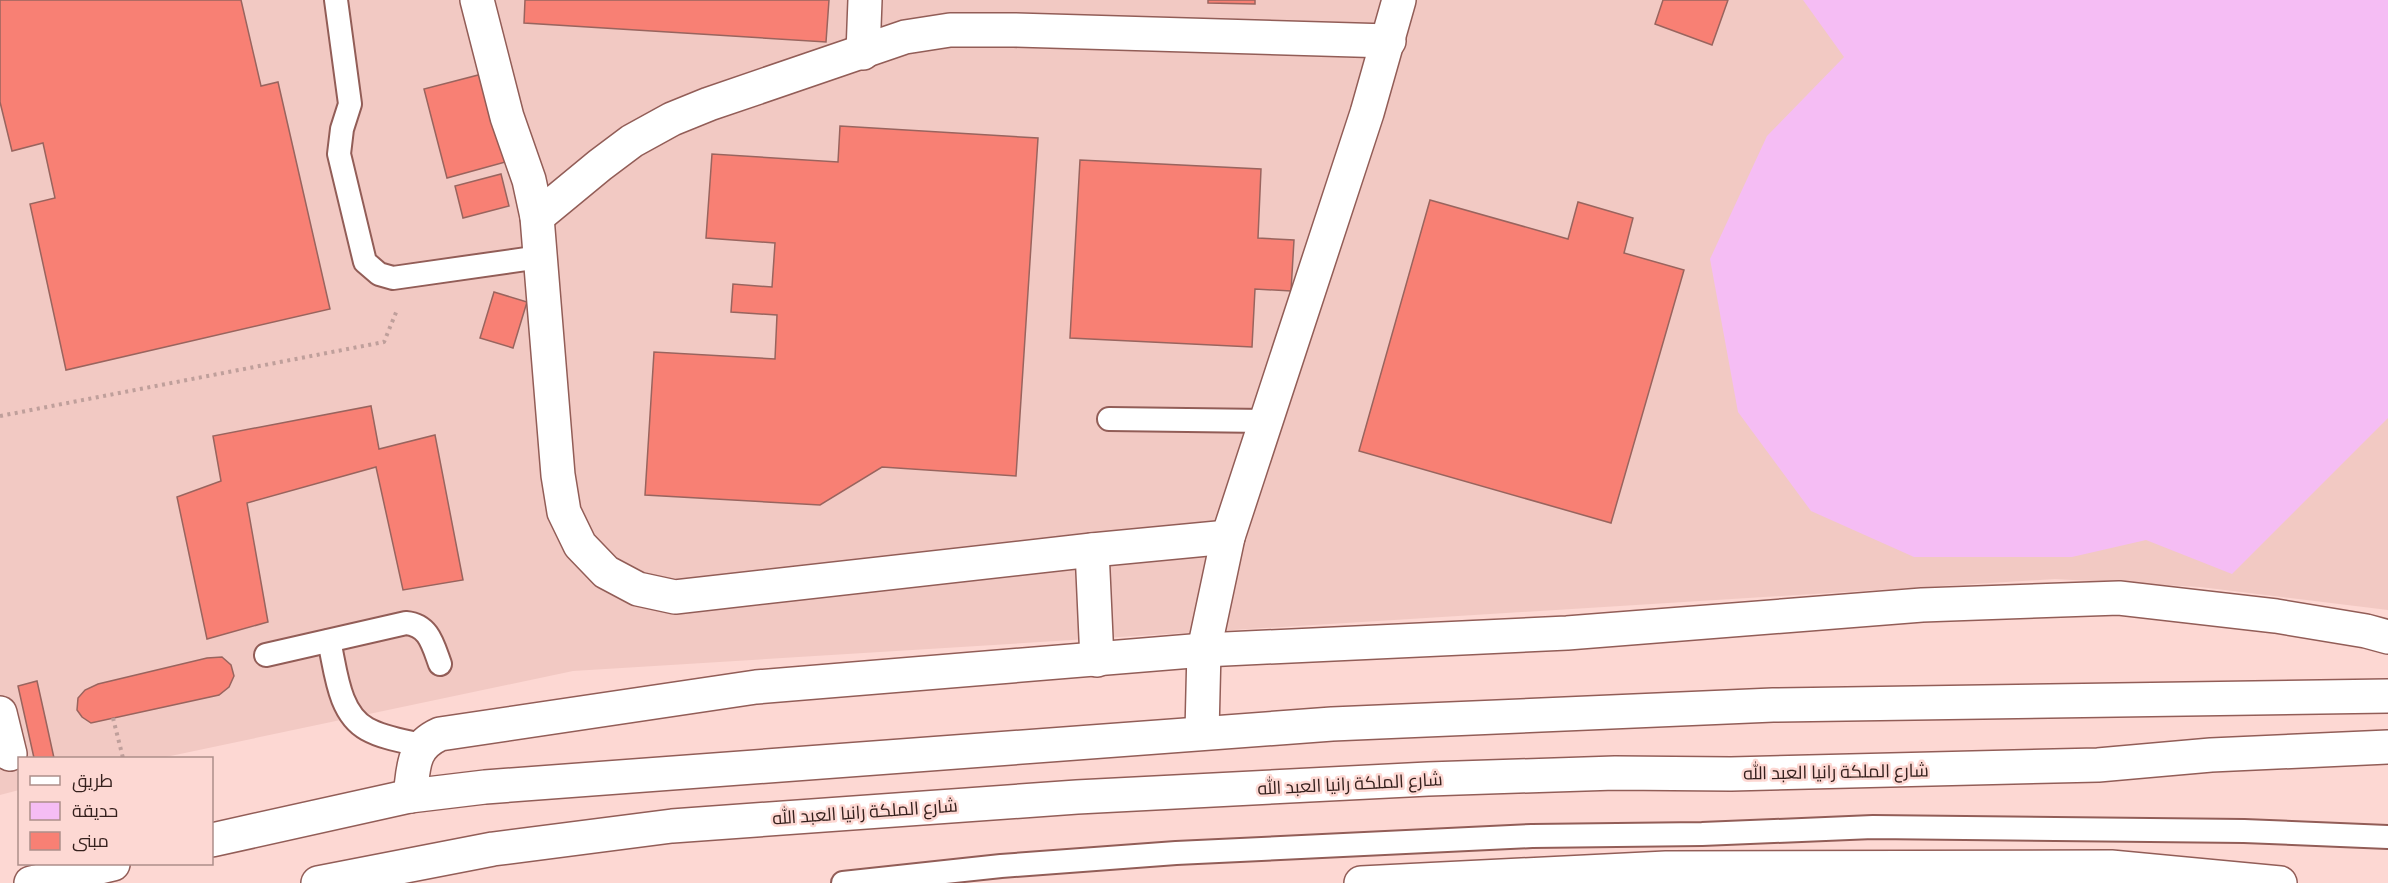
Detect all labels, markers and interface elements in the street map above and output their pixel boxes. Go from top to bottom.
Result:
legend [18,757,213,865]
street label: شارع الملكة رانيا العبد الله [1743,758,1929,786]
street label: شارع الملكة رانيا العبد الله [1257,767,1443,801]
text: طريق [72,769,113,793]
street label: شارع الملكة رانيا العبد الله [772,794,958,830]
text: حديقة [72,799,118,821]
text: مبنى [72,829,109,852]

